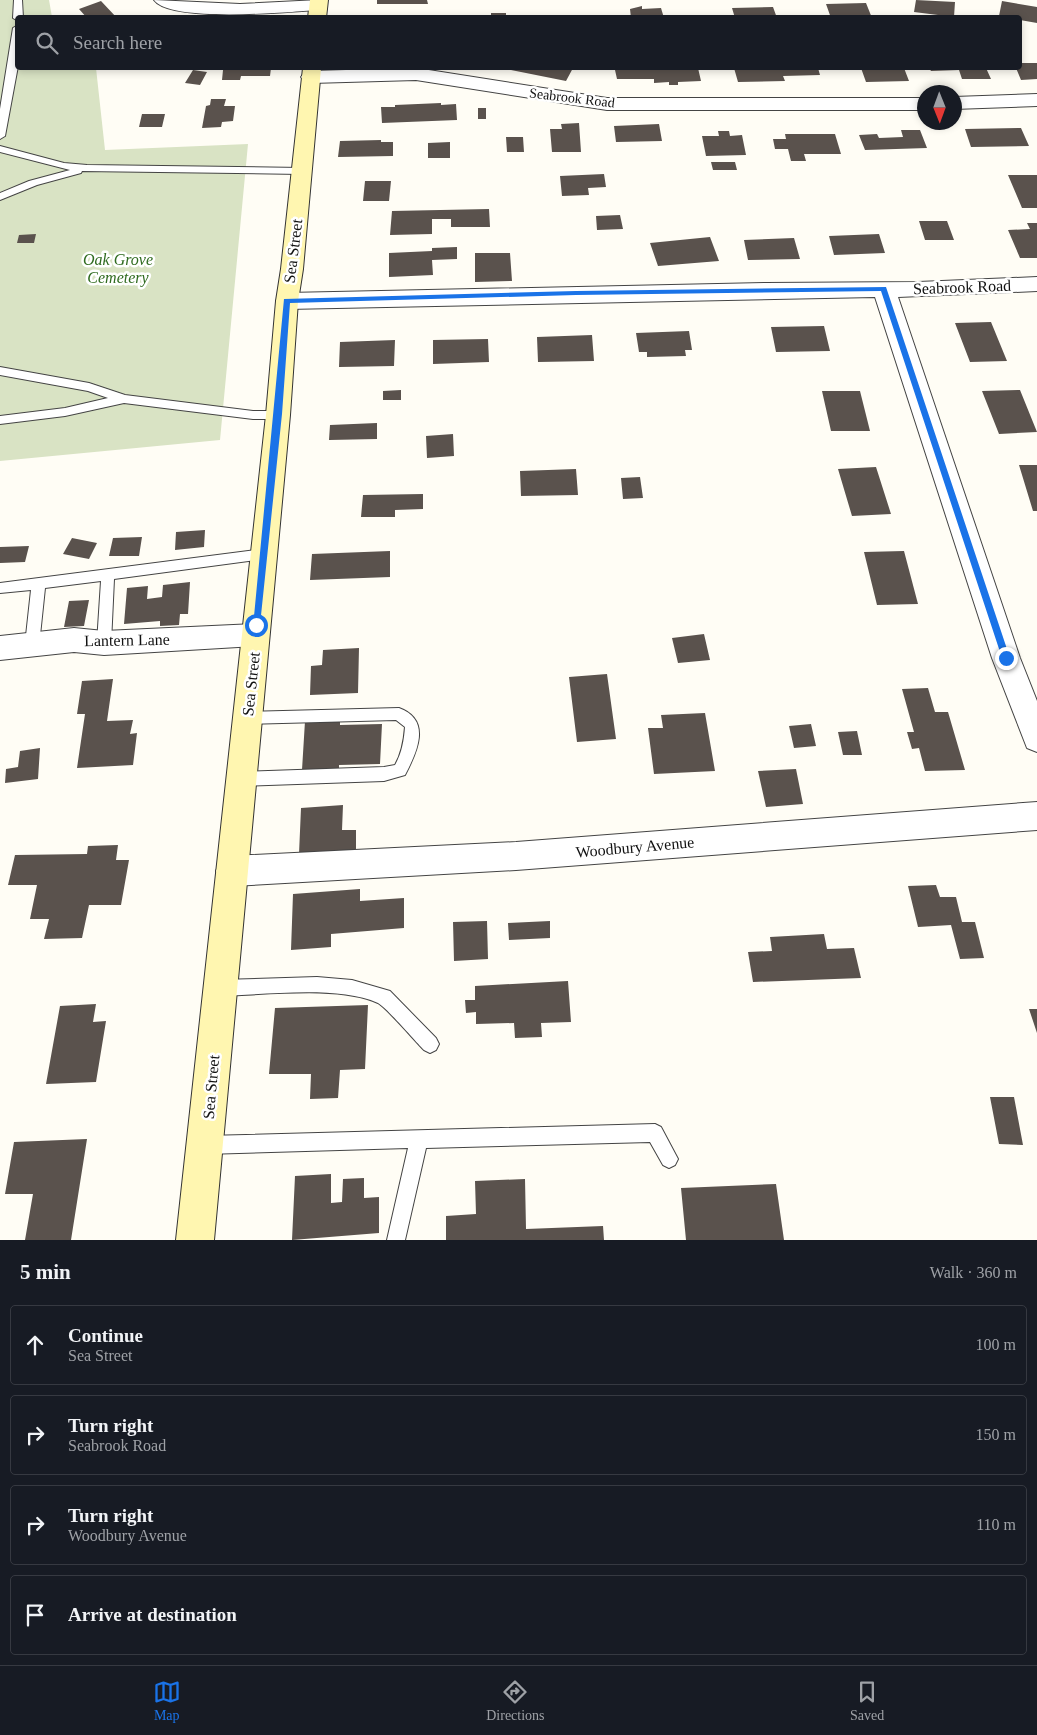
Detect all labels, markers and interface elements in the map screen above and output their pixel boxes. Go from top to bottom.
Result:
search box [15,15,1022,70]
icon: search [33,29,61,57]
text: Search here [73,32,162,53]
street label: Seabrook Road [528,85,616,111]
north arrow [917,85,962,130]
street label: Sea Street [281,217,305,284]
park label: Oak Grove Cemetery [83,251,153,287]
street label: Seabrook Road [913,277,1011,297]
route start [245,614,268,637]
street label: Lantern Lane [84,631,170,649]
route end [995,647,1018,670]
street label: Sea Street [239,651,263,717]
street label: Woodbury Avenue [575,833,695,862]
street label: Sea Street [200,1054,222,1120]
text: 5 min [20,1260,71,1284]
text: Walk · 360 m [930,1264,1017,1281]
text: Continue [68,1325,143,1346]
icon: ahead [21,1331,49,1359]
text: 100 m [976,1336,1016,1353]
text: Sea Street [68,1347,132,1364]
text: Turn right [68,1415,153,1436]
icon: right [21,1421,49,1449]
text: 150 m [976,1426,1016,1443]
text: Seabrook Road [68,1437,166,1454]
text: Turn right [68,1505,153,1526]
icon: right [21,1511,49,1539]
text: 110 m [976,1516,1016,1533]
text: Woodbury Avenue [68,1527,187,1544]
icon: arrive [21,1601,49,1629]
text: Arrive at destination [68,1604,237,1625]
tab: Map [153,1678,181,1724]
tab: Directions [486,1678,545,1724]
tab: Saved [850,1678,884,1724]

